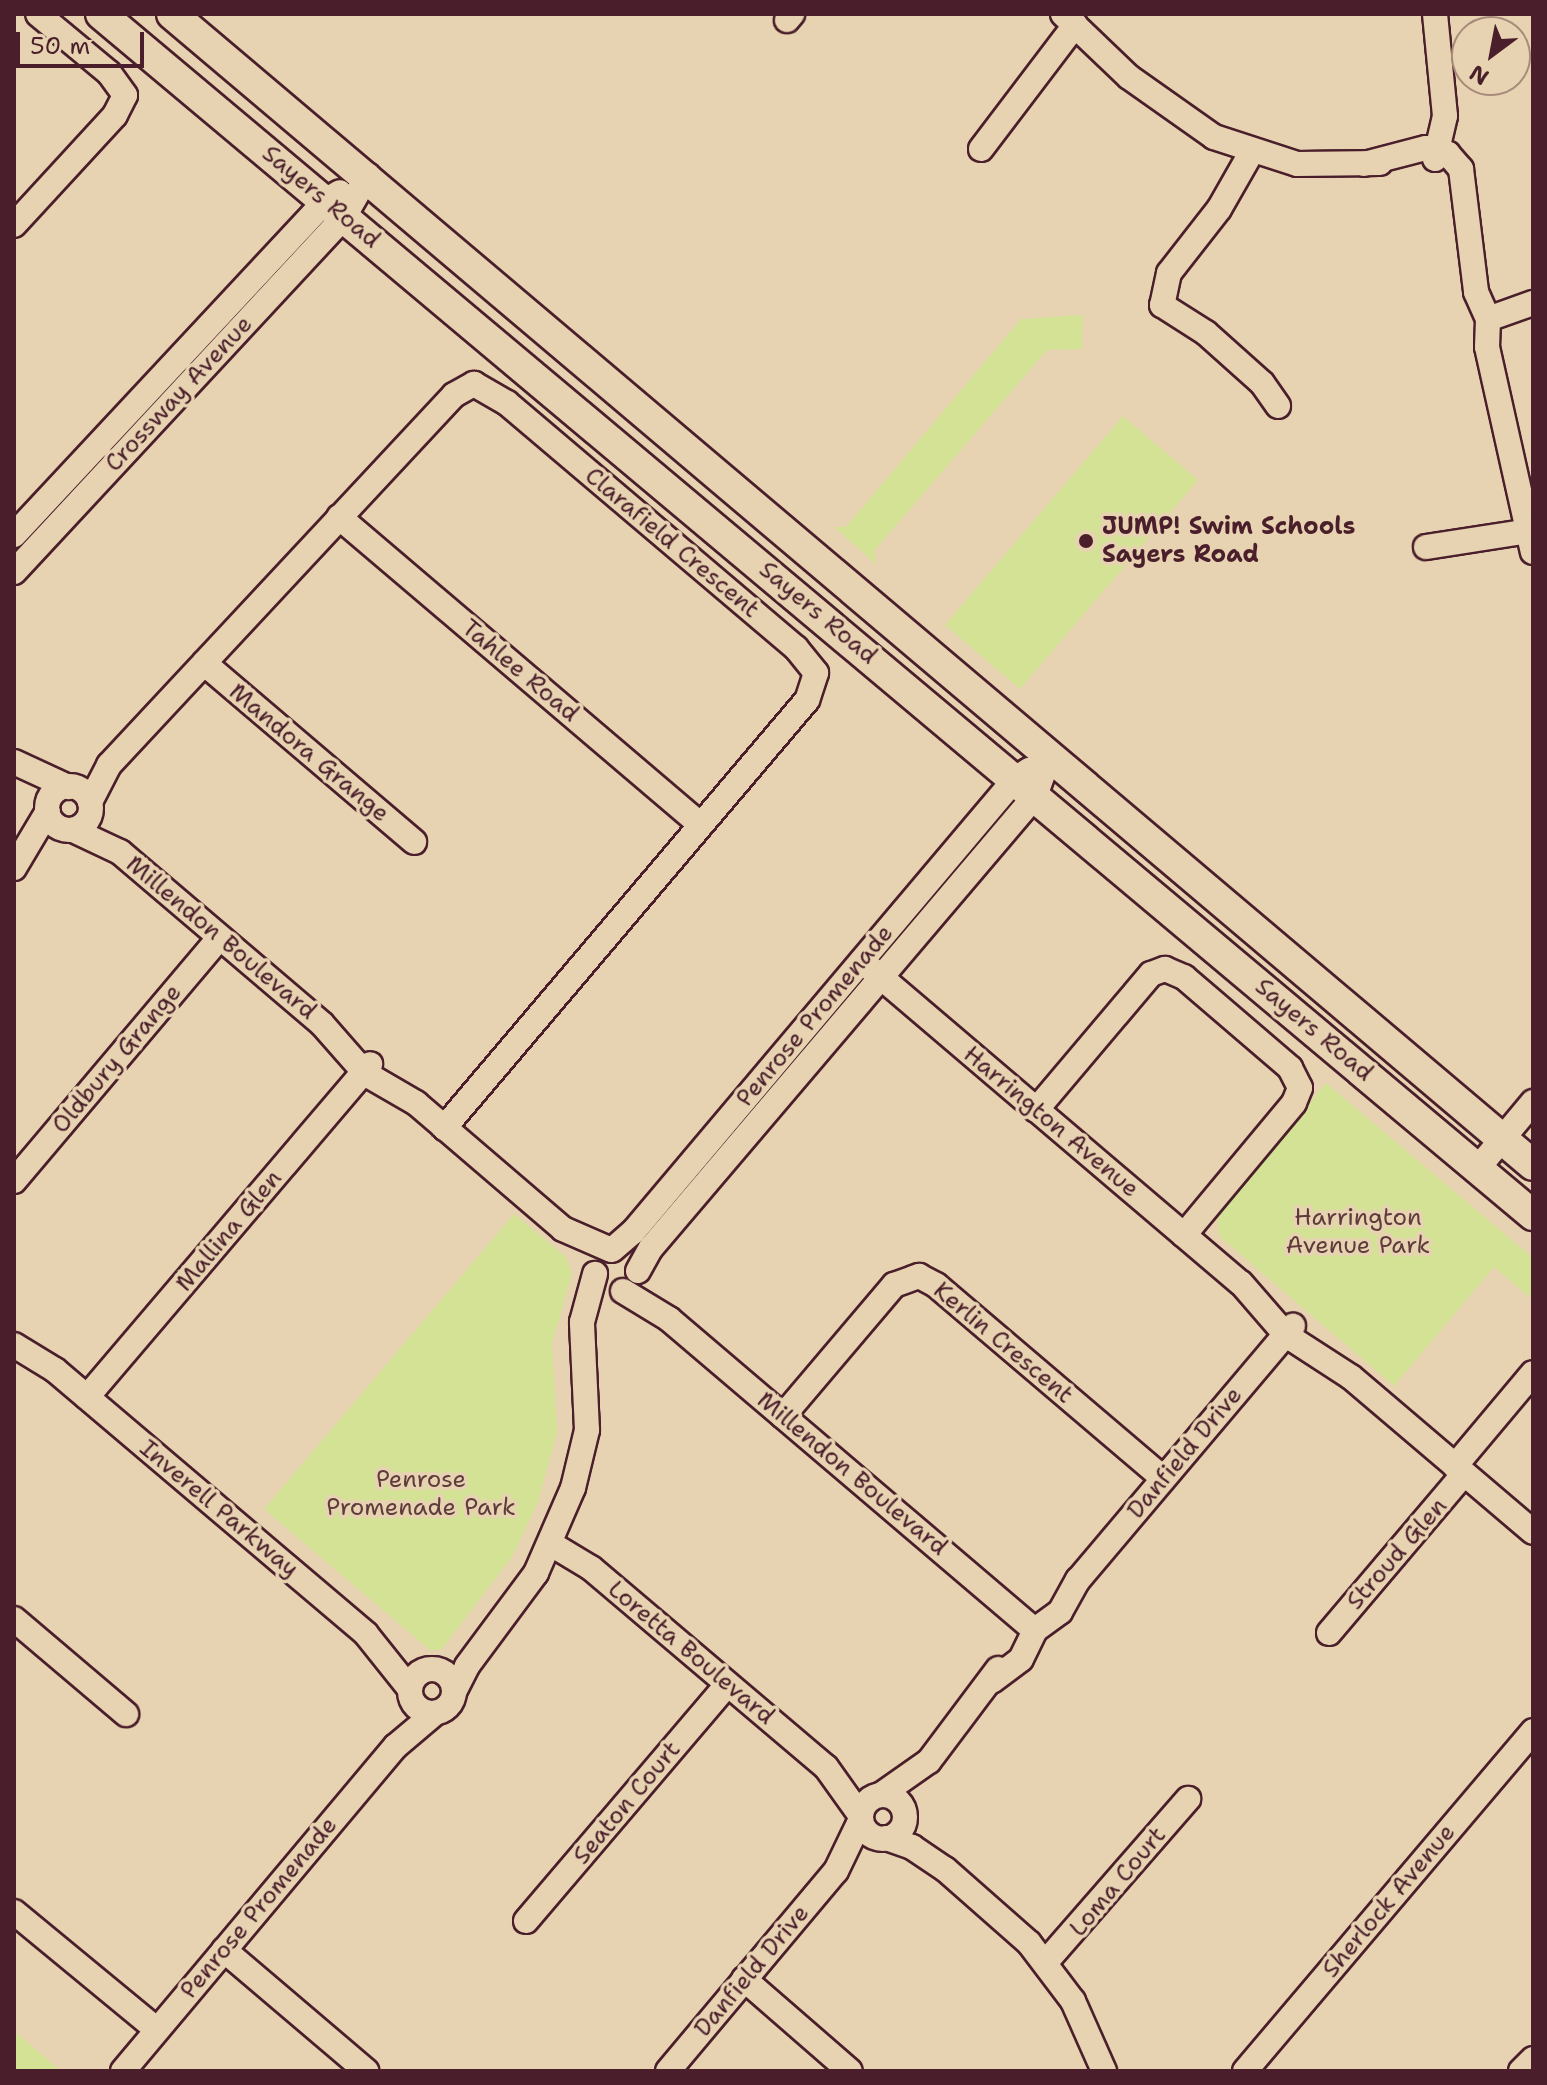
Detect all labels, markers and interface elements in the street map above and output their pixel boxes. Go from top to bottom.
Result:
scale bar [20,16,148,66]
north arrow [1451,16,1531,96]
text: 50 m [30,30,90,62]
text: N [1464,58,1494,92]
street label: Sayers Road [256,139,386,255]
street label: Crossway Avenue [99,310,259,478]
street label: Clarafield Crescent [579,462,765,624]
place label: JUMP! Swim Schools Sayers Road [1102,513,1355,569]
marker: JUMP! Swim Schools Sayers Road [1077,532,1095,550]
street label: Sayers Road [753,555,883,671]
street label: Tahlee Road [456,614,584,728]
street label: Mandora Grange [223,678,395,828]
street label: Millendon Boulevard [120,850,322,1026]
street label: Penrose Promenade [731,919,899,1113]
street label: Sayers Road [1249,972,1379,1088]
street label: Oldbury Grange [46,979,188,1139]
street label: Harrington Avenue [957,1040,1145,1204]
street label: Mallina Glen [170,1165,288,1297]
park label: Harrington Avenue Park [1286,1204,1430,1260]
street label: Kerlin Crescent [927,1276,1079,1410]
street label: Danfield Drive [1122,1381,1248,1525]
street label: Millendon Boulevard [751,1386,953,1562]
street label: Inverell Parkway [134,1434,304,1584]
park label: Penrose Promenade Park [326,1466,516,1522]
street label: Stroud Glen [1341,1492,1453,1616]
street label: Loretta Boulevard [602,1575,780,1731]
street label: Seaton Court [567,1736,687,1870]
street label: Penrose Promenade [175,1811,343,2005]
street label: Sherlock Avenue [1316,1818,1462,1984]
street label: Loma Court [1064,1821,1172,1943]
street label: Danfield Drive [689,1899,815,2043]

